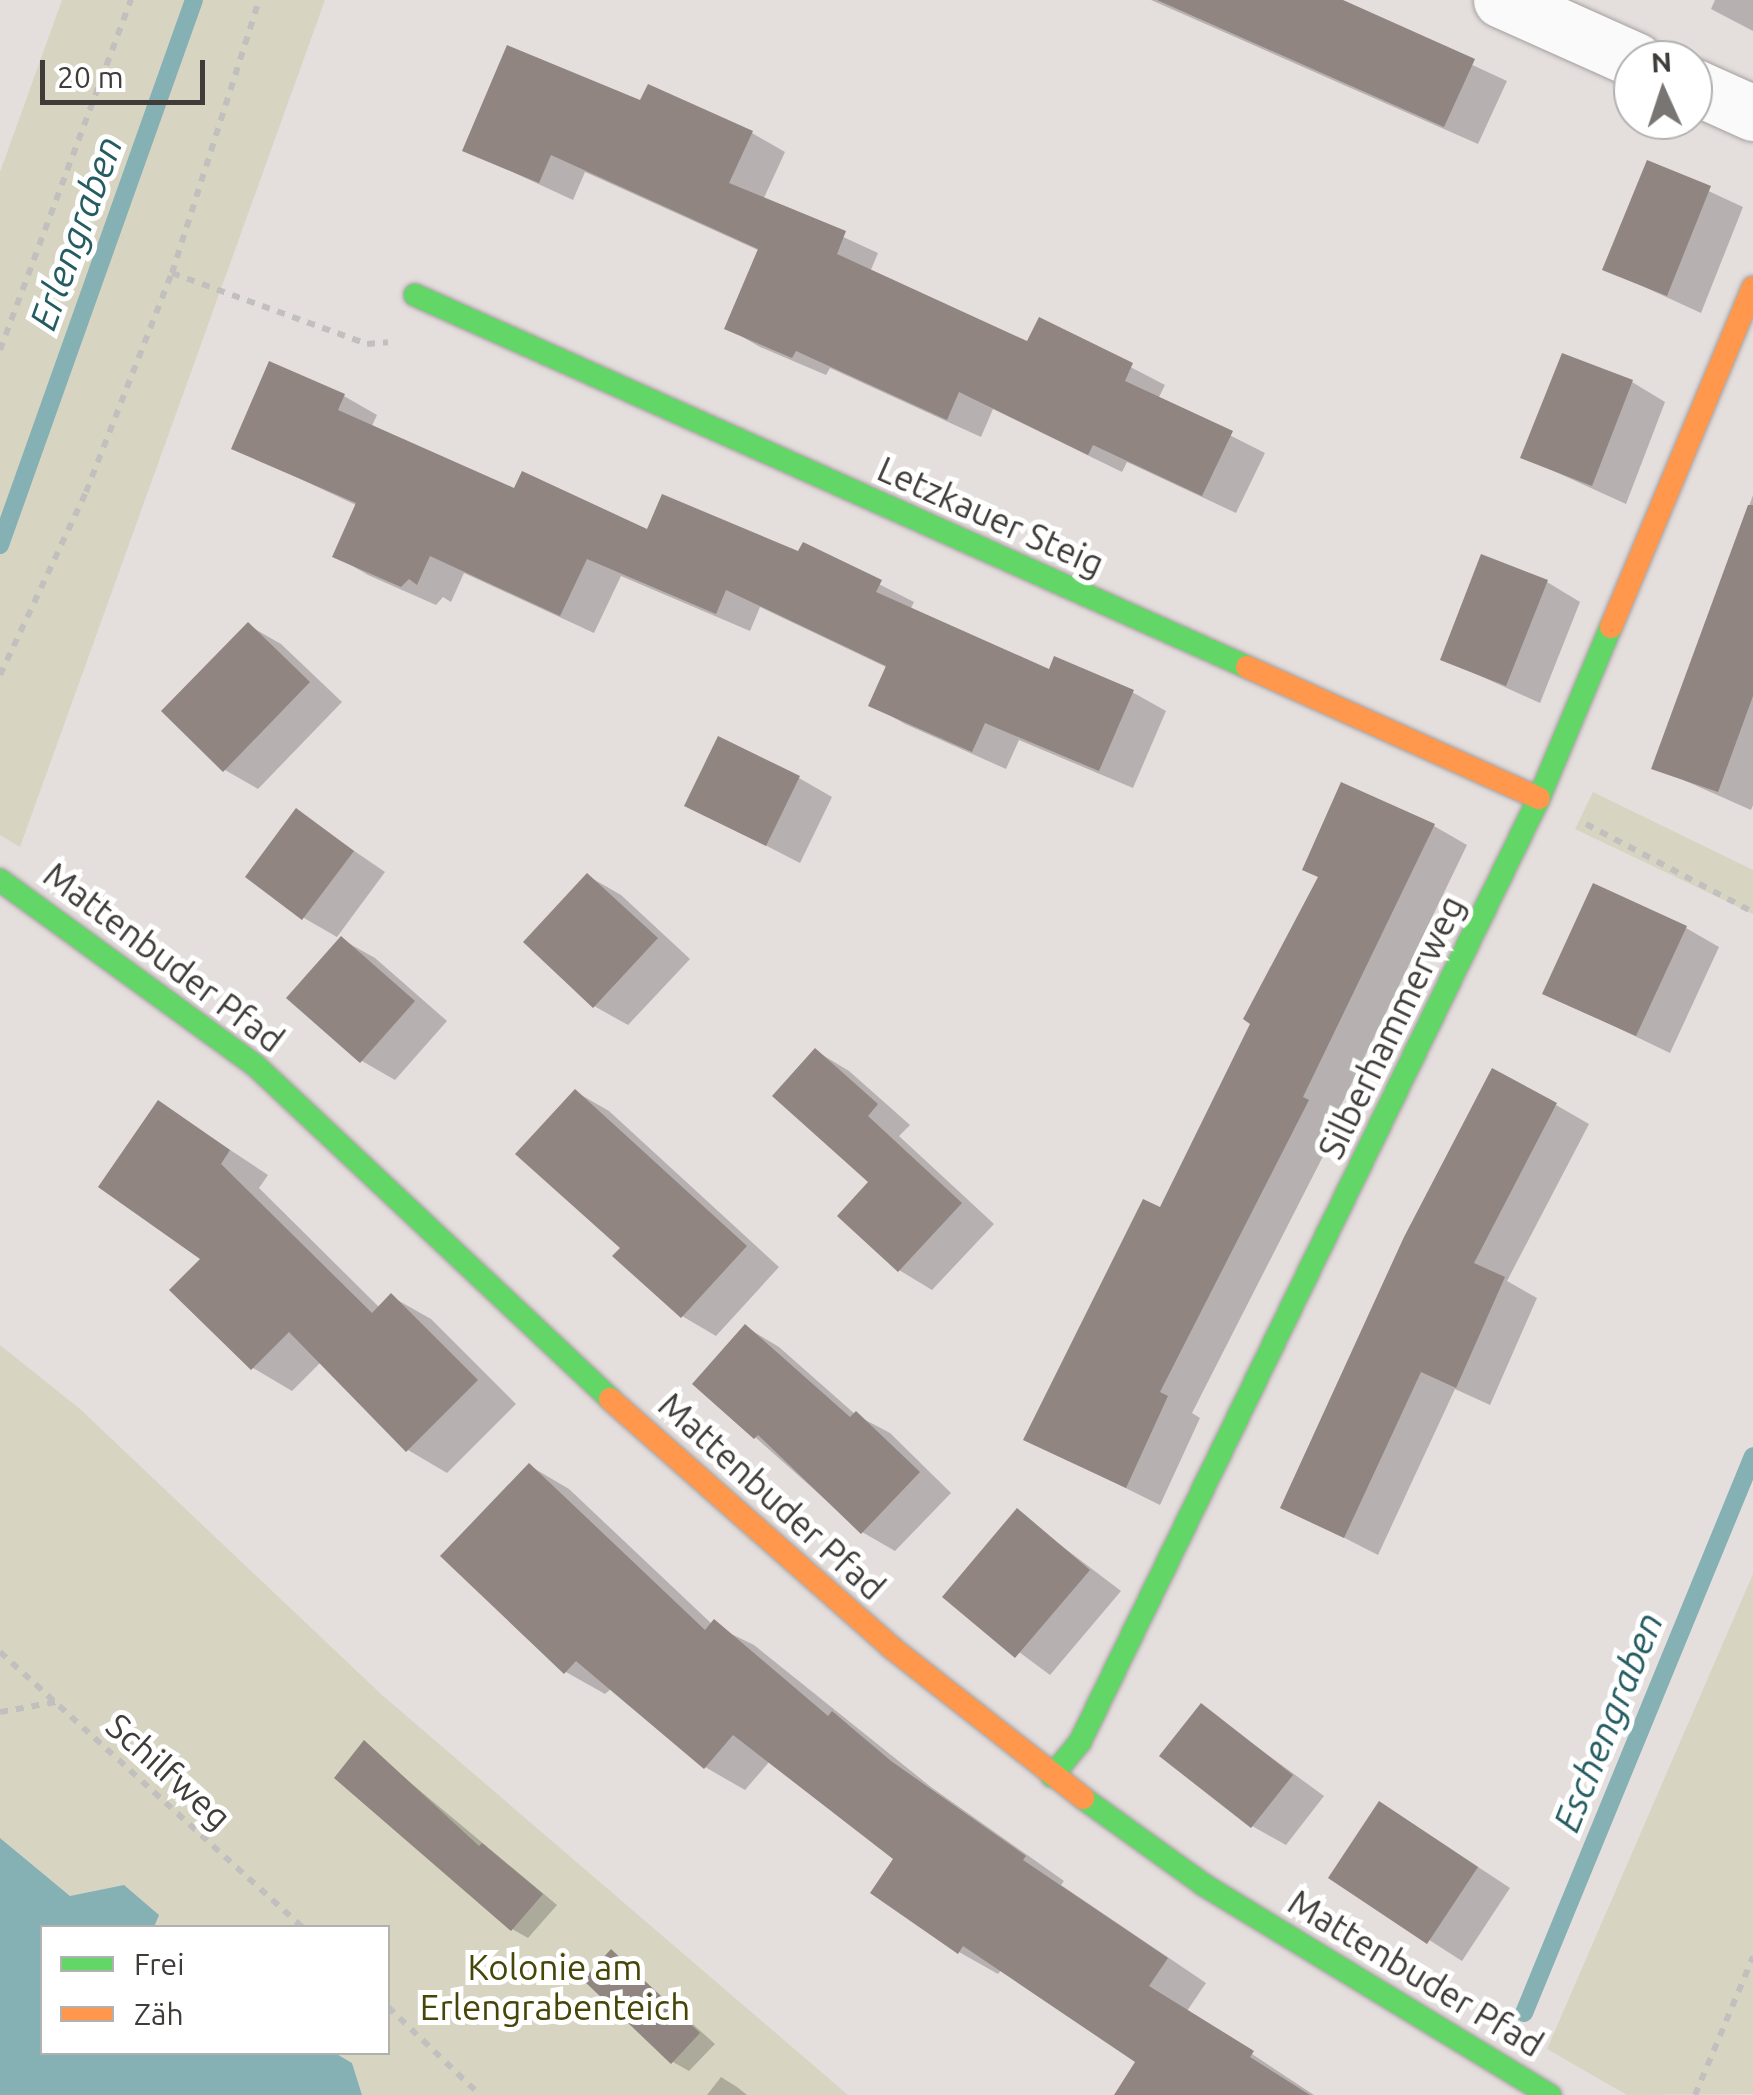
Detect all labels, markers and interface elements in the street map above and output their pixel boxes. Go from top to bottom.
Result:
scale bar [45,40,210,102]
north arrow [1613,40,1713,140]
text: N [1650,46,1673,78]
text: 20 m [57,60,124,94]
water label: Erlengraben [20,130,132,336]
street label: Letzkauer Steig [871,447,1111,585]
street label: Mattenbuder Pfad [36,853,292,1061]
street label: Silberhammerweg [1309,889,1473,1165]
street label: Mattenbuder Pfad [650,1384,894,1608]
water label: Eschengraben [1543,1606,1673,1838]
street label: Schilfweg [98,1704,240,1838]
street label: Mattenbuder Pfad [1281,1880,1551,2066]
legend [40,1925,390,2055]
park label: Kolonie am Erlengrabenteich [420,1946,690,2028]
text: Frei [134,1947,184,1981]
text: Zäh [134,1997,184,2031]

